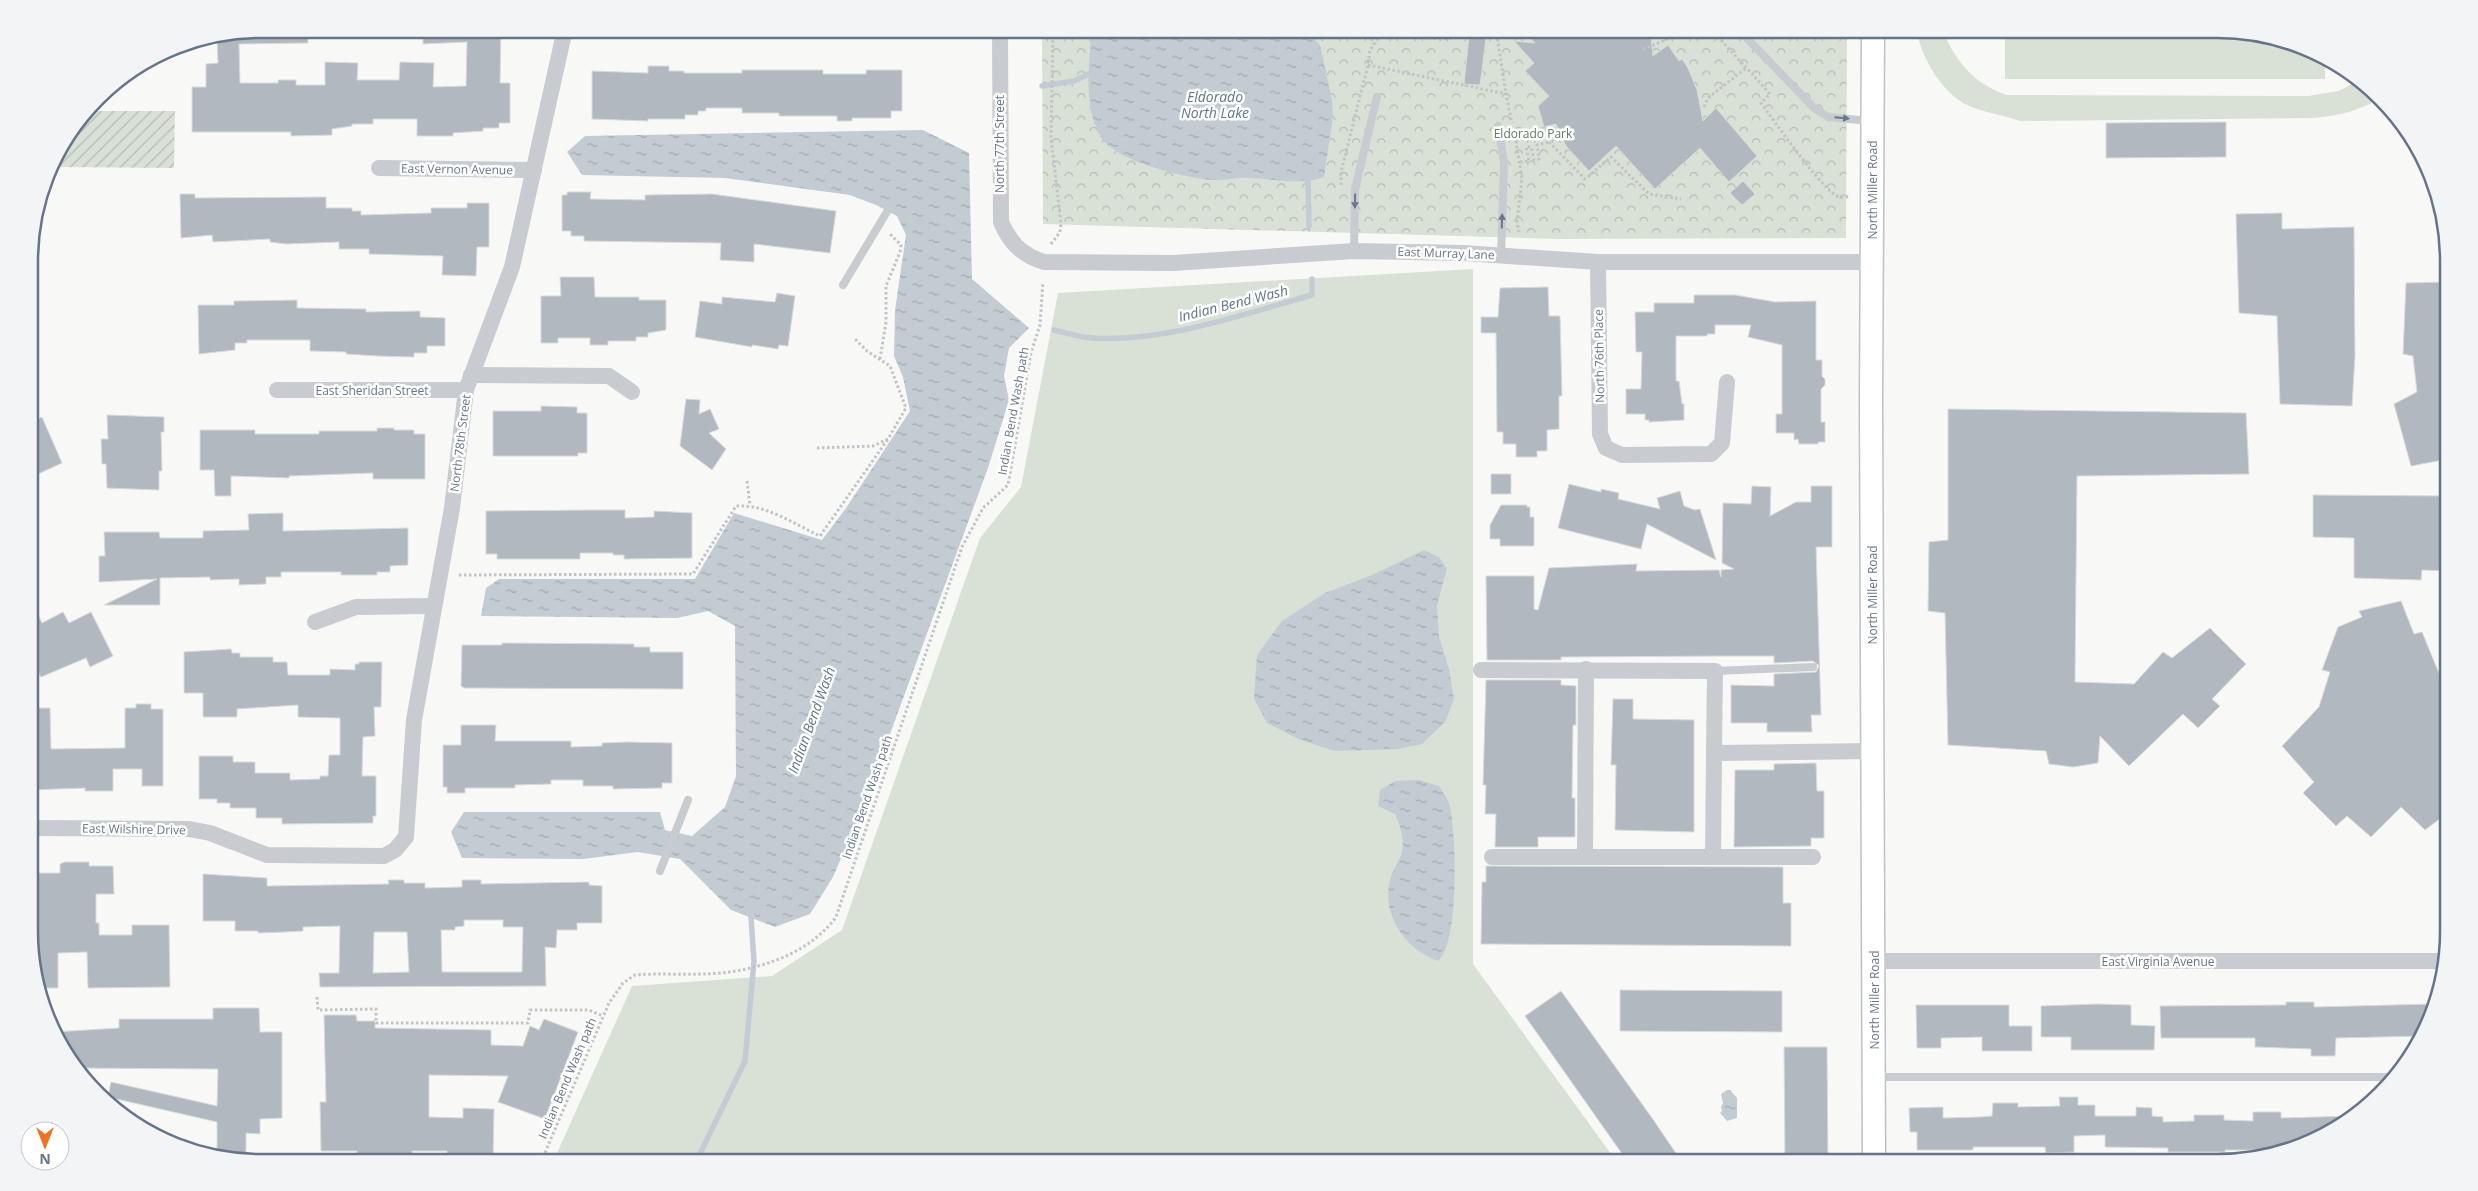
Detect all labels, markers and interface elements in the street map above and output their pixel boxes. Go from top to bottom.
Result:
water label: Eldorado North Lake [1181,87,1249,122]
street label: North 77th Street [991,95,1008,193]
one-way arrow [1834,115,1850,123]
park label: Eldorado Park [1494,125,1573,142]
street label: North Miller Road [1864,140,1881,240]
street label: East Vernon Avenue [401,160,513,178]
one-way arrow [1351,193,1359,209]
one-way arrow [1498,213,1506,229]
street label: East Murray Lane [1397,243,1495,263]
water label: Indian Bend Wash [1176,280,1290,326]
street label: North 76th Place [1590,309,1608,403]
street label: Indian Bend Wash path [993,345,1033,477]
street label: East Sheridan Street [315,382,429,399]
street label: North 78th Street [446,393,474,493]
street label: North Miller Road [1864,545,1881,645]
water label: Indian Bend Wash [783,664,839,776]
street label: Indian Bend Wash path [838,733,896,861]
street label: East Wilshire Drive [82,820,186,838]
street label: North Miller Road [1866,950,1883,1050]
street label: East Virginia Avenue [2101,953,2215,970]
street label: Indian Bend Wash path [534,1015,600,1141]
north arrow [20,1121,70,1171]
text: N [39,1150,51,1169]

